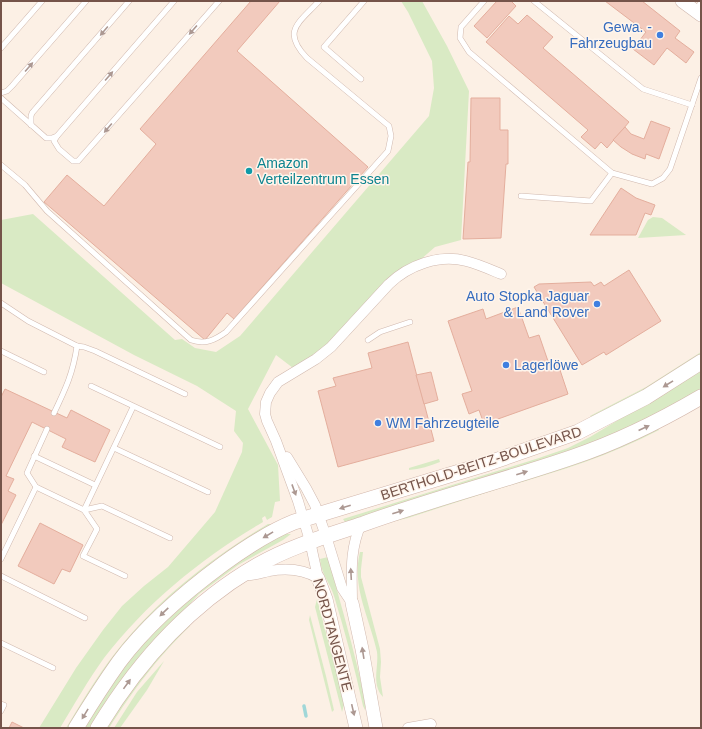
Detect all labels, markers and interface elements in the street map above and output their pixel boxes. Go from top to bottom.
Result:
place label: Gewa. - Fahrzeugbau [569,19,652,51]
one-way arrow [99,25,108,36]
one-way arrow [189,25,198,35]
marker: Gewa. - Fahrzeugbau [655,30,665,40]
one-way arrow [24,62,33,71]
one-way arrow [104,71,113,82]
one-way arrow [103,123,112,133]
place label: Amazon Verteilzentrum Essen [257,155,389,187]
marker: Amazon Verteilzentrum Essen [244,166,254,176]
place label: Auto Stopka Jaguar & Land Rover [466,288,589,320]
marker: Auto Stopka Jaguar & Land Rover [592,299,602,309]
place label: Lagerlöwe [514,357,579,373]
marker: Lagerlöwe [501,360,511,370]
one-way arrow [662,380,674,387]
place label: WM Fahrzeugteile [386,415,500,431]
marker: WM Fahrzeugteile [373,418,383,428]
street label: BERTHOLD-BEITZ-BOULEVARD [379,423,583,503]
one-way arrow [638,425,649,431]
one-way arrow [516,470,528,476]
one-way arrow [292,485,298,497]
one-way arrow [338,504,350,510]
one-way arrow [392,509,404,515]
one-way arrow [262,531,274,538]
one-way arrow [348,568,355,580]
street label: NORDTANGENTE [310,577,356,693]
one-way arrow [159,607,169,617]
one-way arrow [360,647,366,659]
one-way arrow [123,678,132,689]
one-way arrow [350,704,356,717]
one-way arrow [81,708,88,720]

